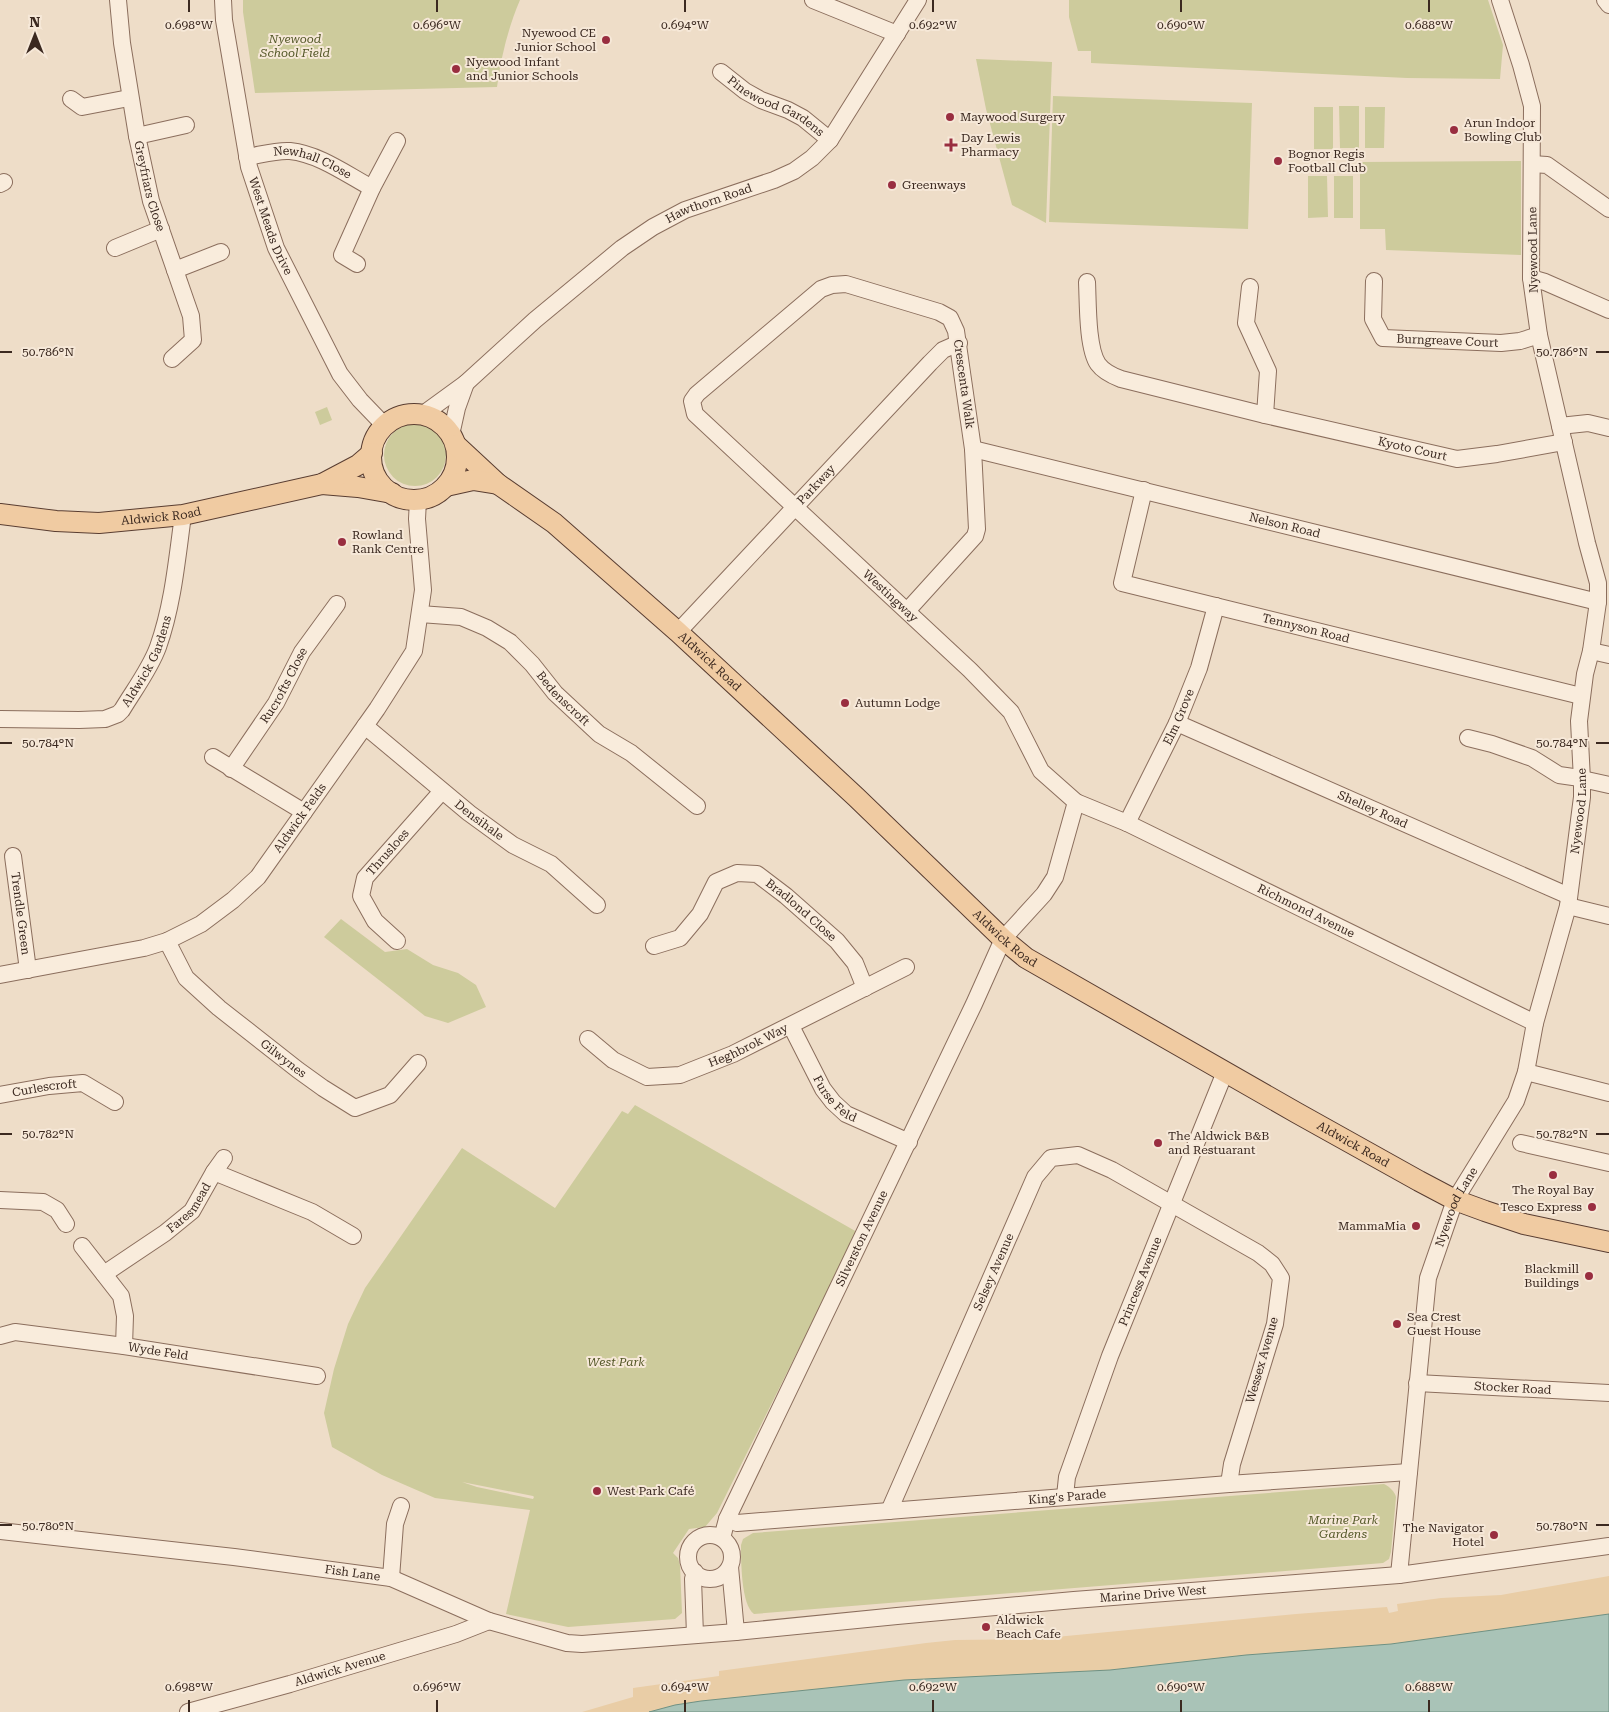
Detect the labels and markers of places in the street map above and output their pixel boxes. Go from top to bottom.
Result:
place label: Nyewood CE Junior School [514,26,596,54]
marker: Nyewood CE Junior School [600,34,612,46]
place label: Nyewood Infant and Junior Schools [466,55,579,83]
marker: Nyewood Infant and Junior Schools [450,63,462,75]
place label: Maywood Surgery [960,110,1066,124]
marker: Maywood Surgery [944,111,956,123]
place label: Arun Indoor Bowling Club [1464,116,1542,144]
marker: Arun Indoor Bowling Club [1448,124,1460,136]
place label: Day Lewis Pharmacy [961,131,1020,159]
marker: Day Lewis Pharmacy [945,139,957,151]
place label: Bognor Regis Football Club [1288,147,1366,175]
marker: Bognor Regis Football Club [1272,155,1284,167]
place label: Greenways [902,178,966,192]
marker: Greenways [886,179,898,191]
place label: Rowland Rank Centre [352,528,424,556]
marker: Rowland Rank Centre [336,536,348,548]
place label: Autumn Lodge [855,696,941,710]
marker: Autumn Lodge [839,697,851,709]
place label: The Aldwick B&B and Restuarant [1168,1129,1269,1157]
marker: The Aldwick B&B and Restuarant [1152,1137,1164,1149]
marker: The Royal Bay [1547,1169,1559,1181]
place label: The Royal Bay [1512,1183,1595,1197]
place label: Tesco Express [1500,1200,1582,1214]
marker: Tesco Express [1586,1201,1598,1213]
place label: MammaMia [1338,1219,1406,1233]
marker: MammaMia [1410,1220,1422,1232]
place label: Blackmill Buildings [1524,1262,1579,1290]
marker: Blackmill Buildings [1583,1270,1595,1282]
place label: Sea Crest Guest House [1407,1310,1481,1338]
marker: Sea Crest Guest House [1391,1318,1403,1330]
place label: West Park Café [607,1484,695,1498]
marker: West Park Café [591,1485,603,1497]
place label: The Navigator Hotel [1403,1521,1484,1549]
marker: The Navigator Hotel [1488,1529,1500,1541]
place label: Aldwick Beach Cafe [996,1613,1061,1641]
marker: Aldwick Beach Cafe [980,1621,992,1633]

